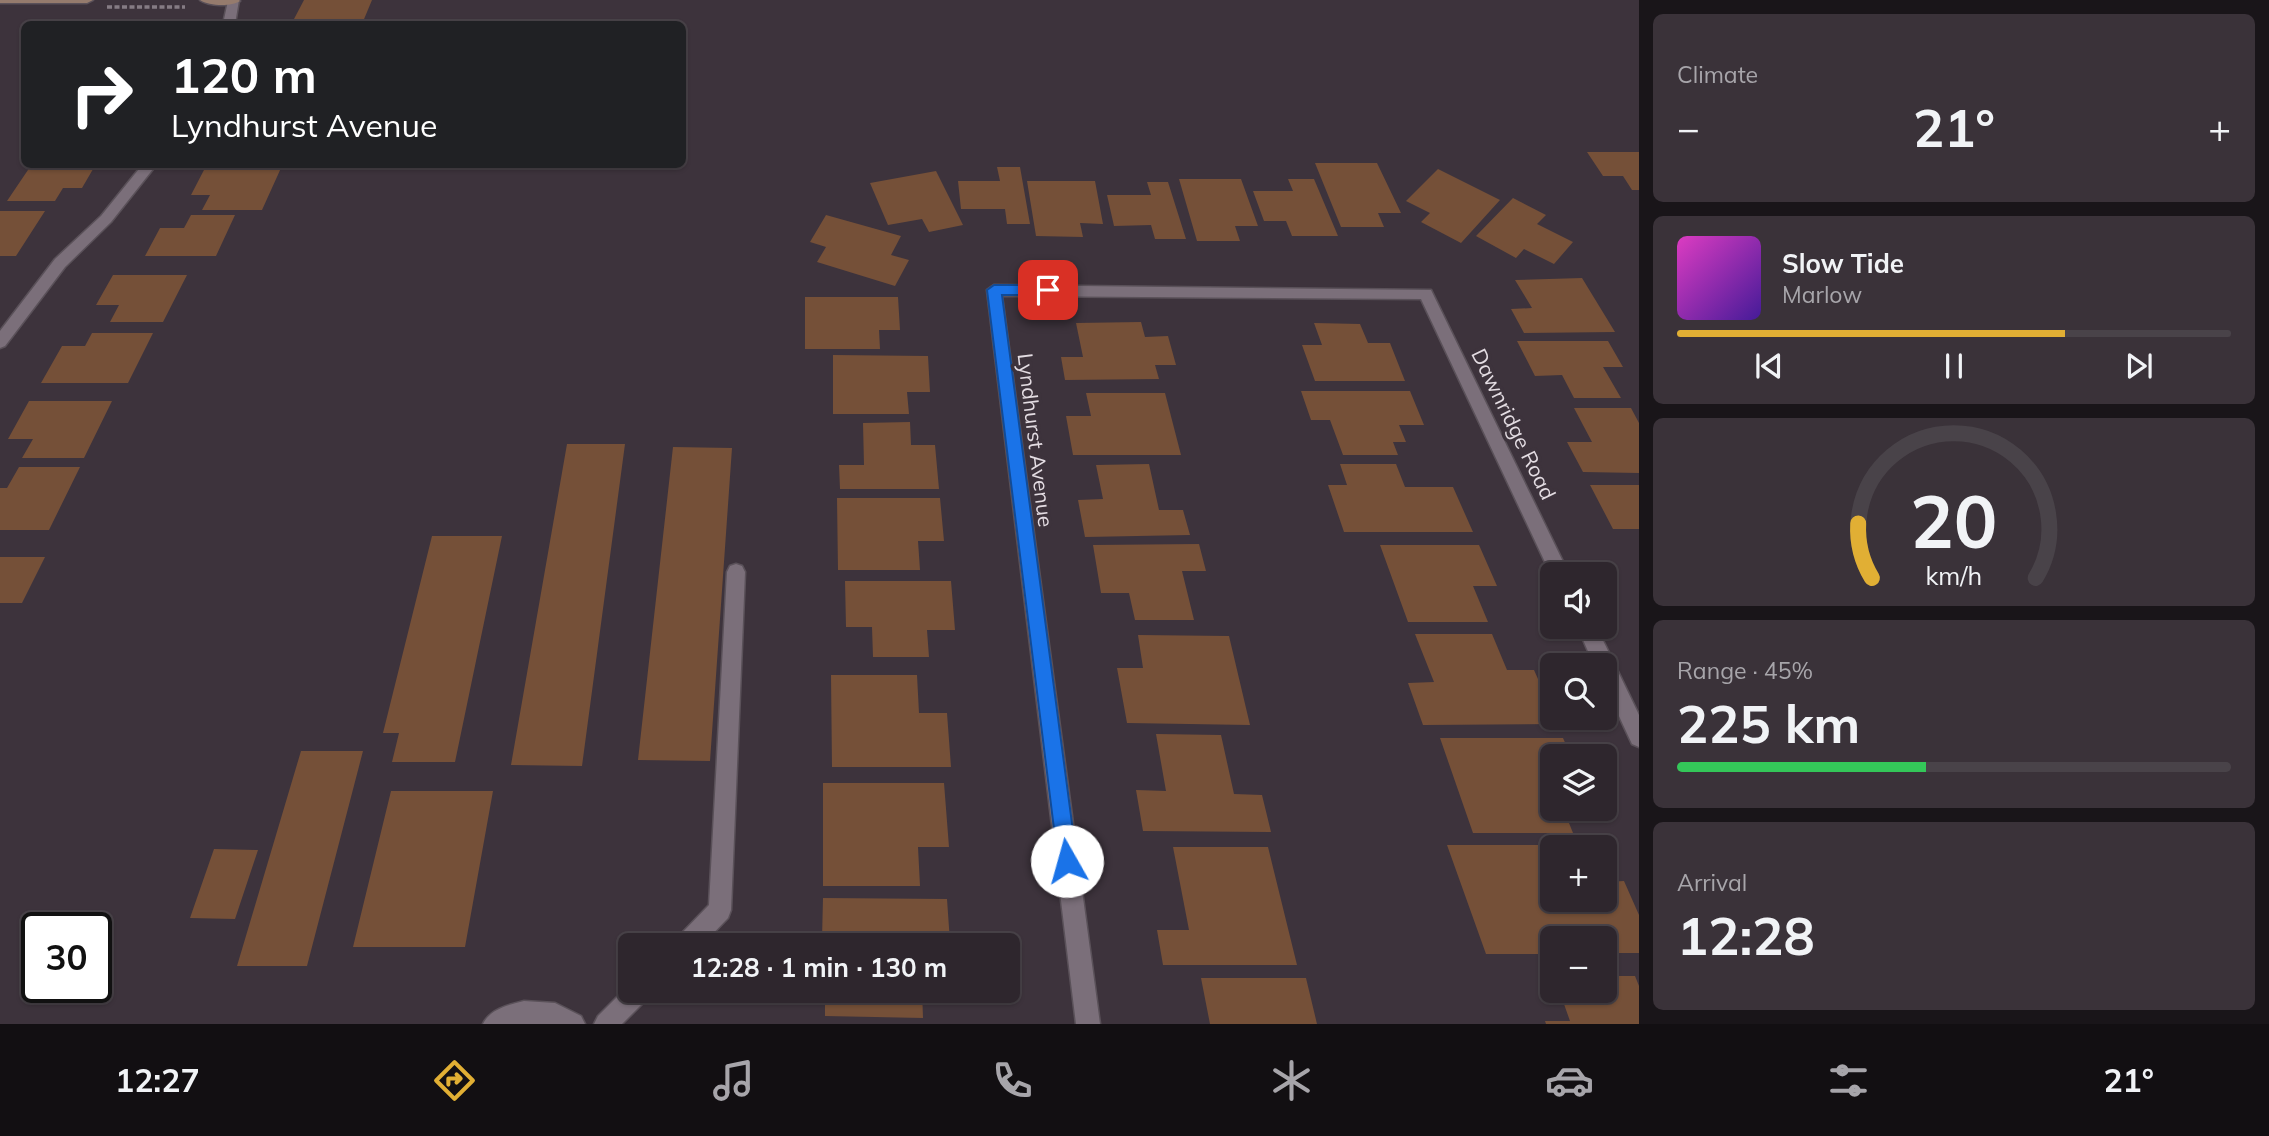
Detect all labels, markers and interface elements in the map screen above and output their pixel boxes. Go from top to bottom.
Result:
text: 120 m [171,44,317,105]
icon: right [56,49,147,140]
text: Climate [1677,60,1758,89]
text: 21° [1913,95,1995,160]
text: − [1677,104,1700,152]
text: + [2208,104,2231,152]
text: Lyndhurst Avenue [171,105,437,145]
text: Slow Tide [1782,247,1904,280]
pin [1018,260,1078,320]
icon: arrive [1029,271,1067,309]
text: Marlow [1782,280,1862,309]
street label: Dawnridge Road [1466,344,1562,504]
icon: previous [1750,347,1788,385]
icon: pause [1935,347,1973,385]
icon: next [2120,347,2158,385]
street label: Lyndhurst Avenue [1012,352,1060,528]
text: 20 [1910,475,1998,566]
text: km/h [1926,560,1982,591]
map controls [1540,562,1617,1003]
button: sound [1540,562,1617,639]
button: search [1540,653,1617,730]
text: Range · 45% [1677,656,1813,685]
text: 225 km [1677,691,1860,756]
button: layers [1540,744,1617,821]
position arrow [1030,824,1104,898]
button: + [1540,835,1617,912]
text: Arrival [1677,868,1747,897]
text: 12:28 [1677,903,1815,968]
speed limit sign: 30 [21,912,112,1003]
button: − [1540,926,1617,1003]
text: 12:28 · 1 min · 130 m [691,951,947,984]
icon: directions [430,1056,479,1105]
icon: music [709,1056,758,1105]
icon: phone [988,1056,1037,1105]
icon: climate [1267,1056,1316,1105]
icon: car [1545,1056,1594,1105]
icon: filters [1824,1056,1873,1105]
text: 12:27 [115,1060,200,1100]
text: 21° [2103,1060,2154,1100]

